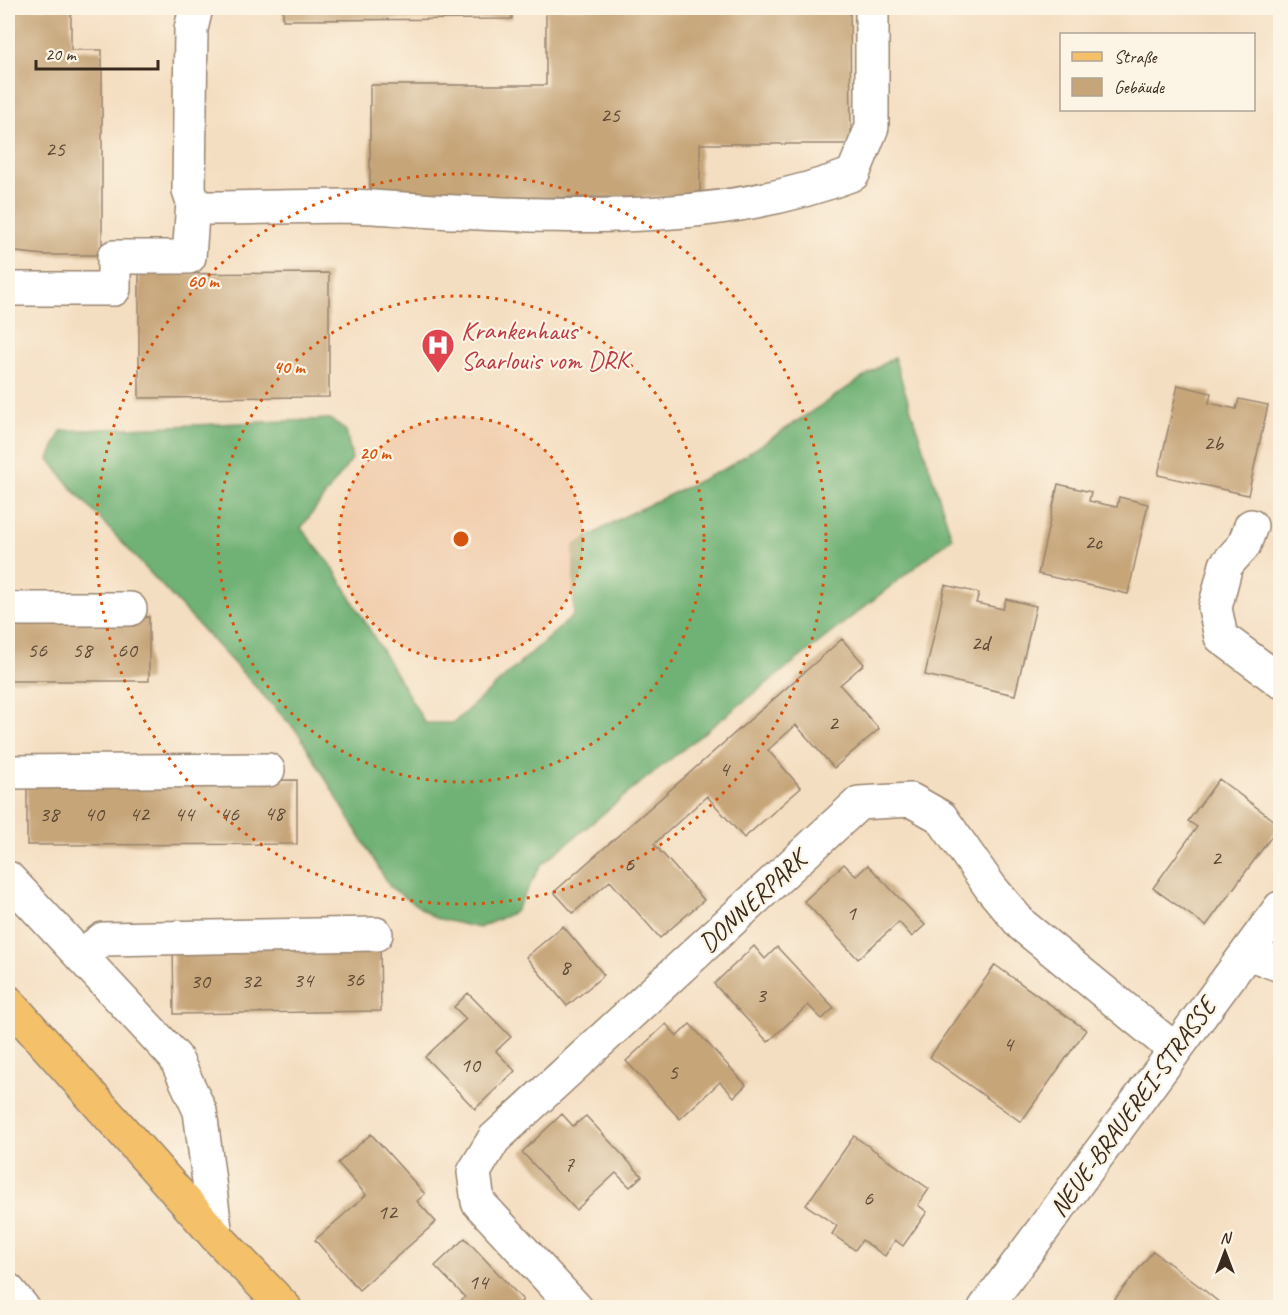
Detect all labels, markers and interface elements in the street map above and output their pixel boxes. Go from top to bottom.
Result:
scale bar [36,33,158,71]
legend [1060,33,1255,111]
text: 20 m [45,43,78,65]
text: Straße [1114,46,1158,68]
text: Gebäude [1114,76,1165,98]
house number: 25 [600,101,621,129]
house number: 25 [45,135,66,163]
text: 60 m [187,270,220,292]
place label: Krankenhaus Saarlouis vom DRK [461,314,633,377]
hospital icon: Krankenhaus Saarlouis vom DRK [420,327,456,374]
text: 40 m [274,356,306,378]
house number: 2b [1203,429,1224,457]
text: 20 m [360,442,392,464]
house number: 2c [1084,528,1103,556]
centre of rings [451,529,471,549]
house number: 2d [971,629,993,657]
house number: 56 [27,636,48,664]
house number: 58 [72,636,94,664]
house number: 60 [117,636,139,664]
house number: 2 [828,709,840,737]
house number: 4 [719,755,731,783]
house number: 48 [264,799,286,827]
house number: 38 [39,800,61,828]
house number: 40 [84,800,106,828]
house number: 42 [129,800,151,828]
house number: 44 [174,800,196,828]
house number: 46 [219,800,240,828]
street label: DONNERPARK [692,840,817,959]
house number: 2 [1211,844,1223,872]
house number: 6 [624,850,635,878]
house number: 1 [846,899,857,927]
house number: 8 [560,953,572,981]
house number: 36 [344,965,365,993]
house number: 34 [293,966,315,994]
house number: 30 [190,967,212,995]
house number: 32 [241,967,263,995]
house number: 3 [756,981,768,1009]
street label: NEUE-BRAUEREI-STRASSE [1042,988,1225,1223]
house number: 4 [1003,1030,1015,1058]
house number: 10 [460,1051,482,1079]
house number: 5 [668,1058,679,1086]
house number: 7 [564,1150,575,1178]
house number: 6 [863,1184,874,1212]
house number: 12 [377,1198,399,1226]
north arrow [1195,1222,1255,1282]
text: N [1220,1228,1233,1248]
house number: 14 [468,1268,490,1296]

